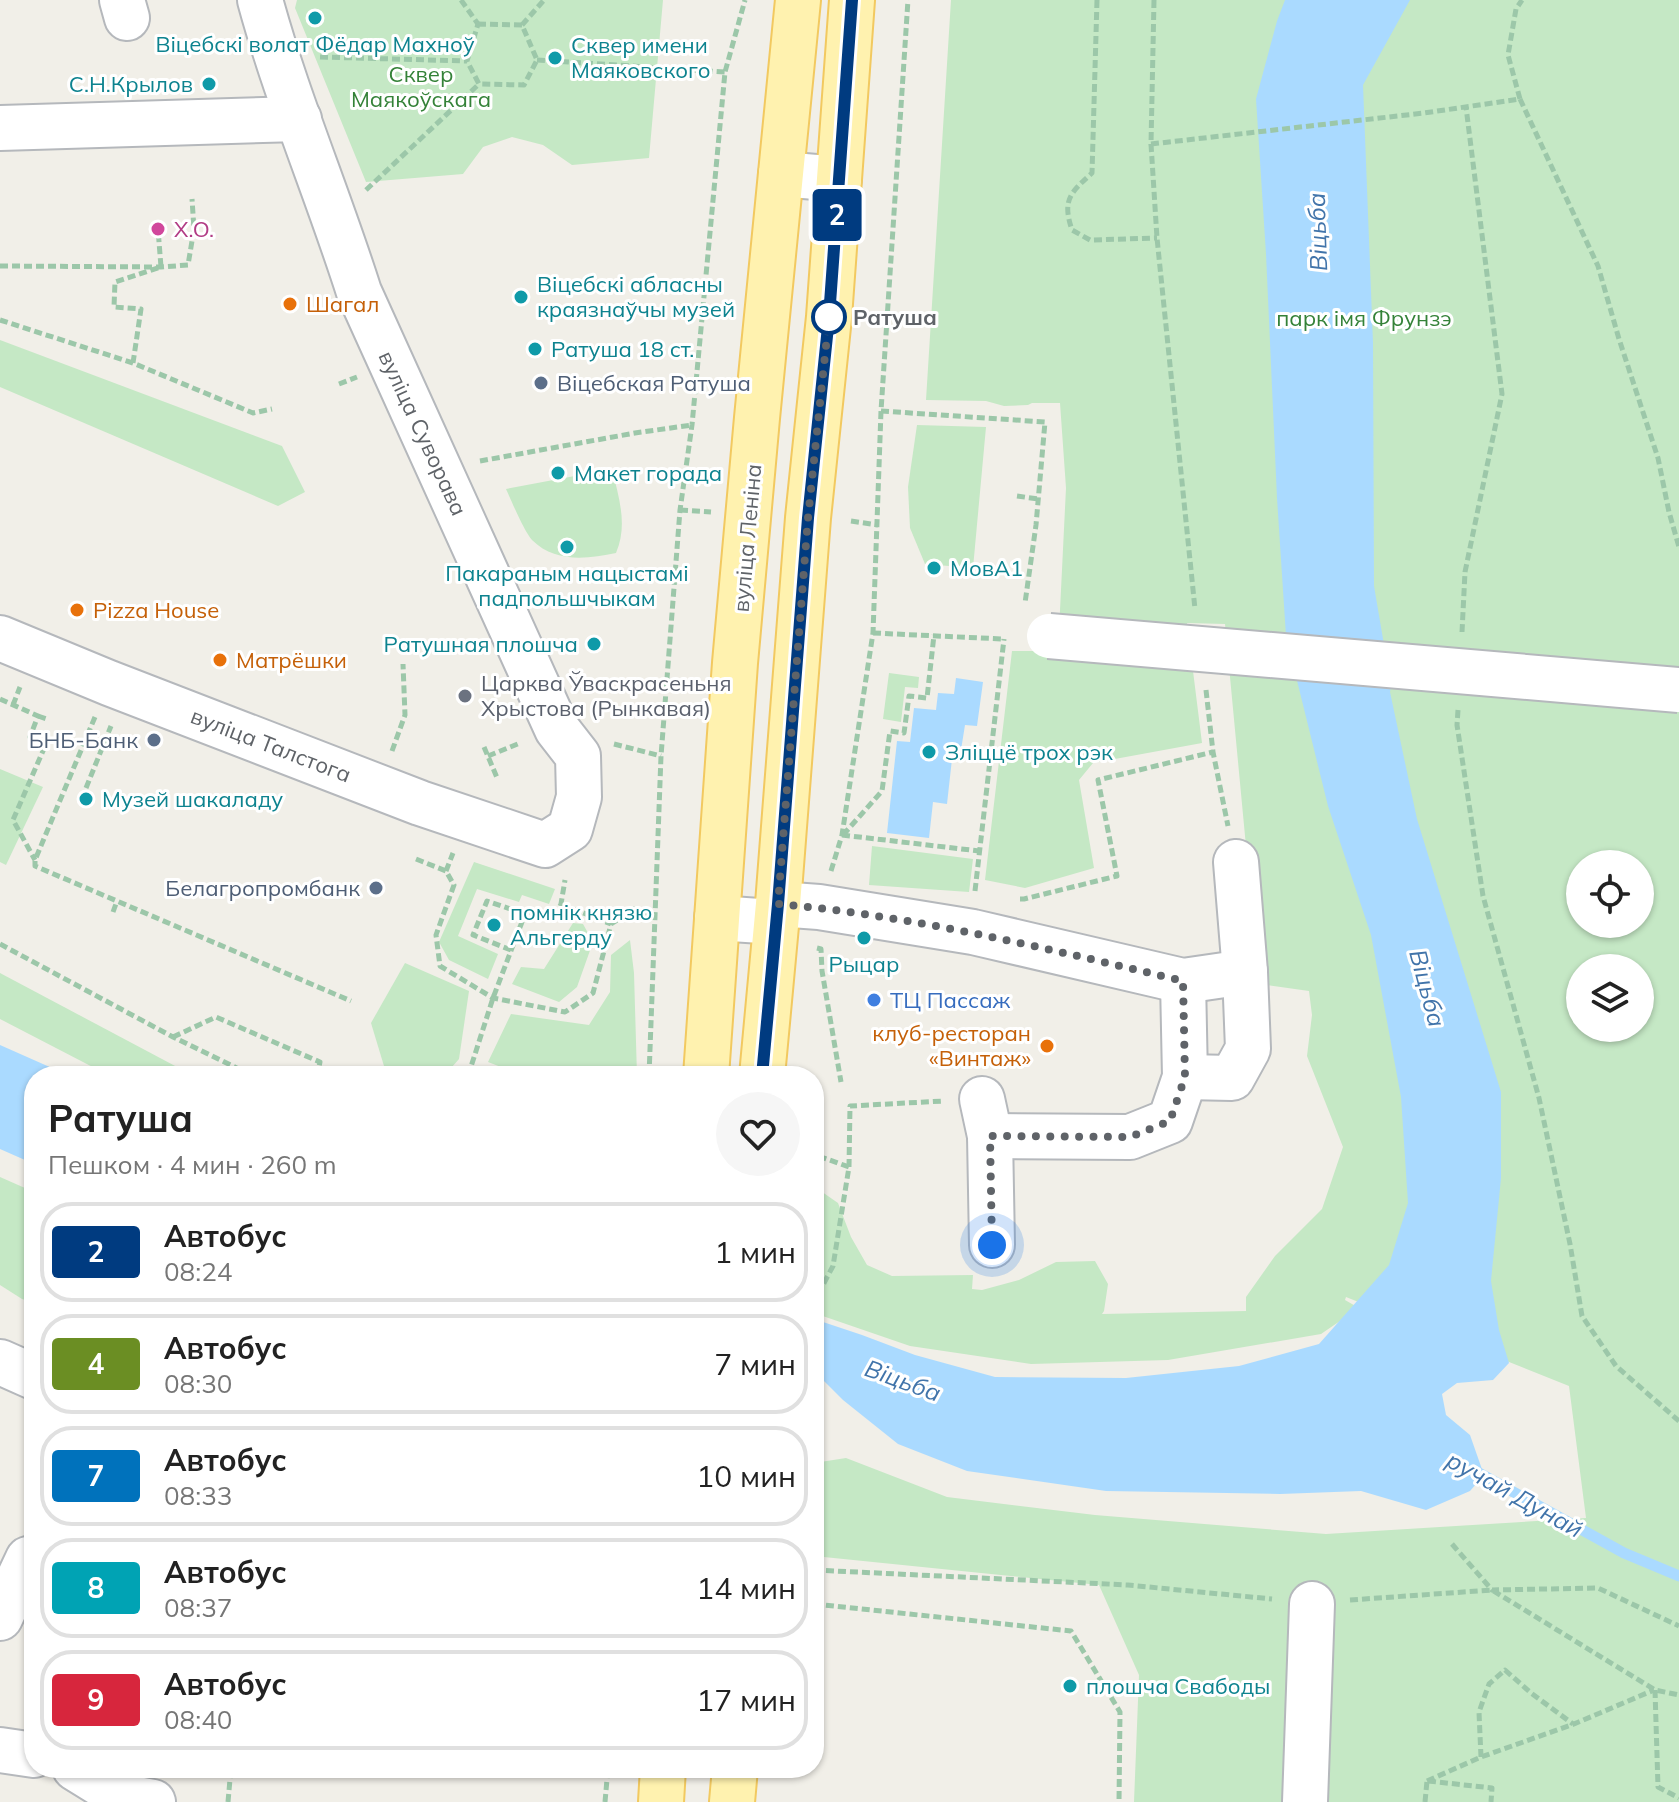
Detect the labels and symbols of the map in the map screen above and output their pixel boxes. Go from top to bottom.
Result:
marker: Віцебскі волат Фёдар Махноў [306,9,324,27]
place label: Віцебскі волат Фёдар Махноў [155,30,475,58]
place label: Сквер имени Маяковского [571,31,711,84]
marker: Сквер имени Маяковского [546,49,564,67]
park label: Сквер Маякоўскага [351,60,491,113]
place label: С.Н.Крылов [69,70,193,98]
marker: С.Н.Крылов [200,75,218,93]
line badge: 2 [811,189,863,241]
water label: Віцьба [1301,192,1333,272]
place label: X.O. [174,215,214,243]
marker: X.O. [149,220,167,238]
place label: Віцебскі абласны краязнаўчы музей [537,270,735,323]
marker: Віцебскі абласны краязнаўчы музей [512,288,530,306]
place label: Шагал [306,290,379,318]
marker: Шагал [281,295,299,313]
marker: Ратуша [812,300,846,334]
place label: Ратуша [853,303,937,331]
park label: парк імя Фрунзэ [1276,304,1452,332]
place label: Ратуша 18 ст. [551,335,694,363]
marker: Ратуша 18 ст. [526,340,544,358]
street label: вуліца Суворава [373,346,473,520]
place label: Віцебская Ратуша [557,369,751,397]
marker: Віцебская Ратуша [532,374,550,392]
place label: Макет горада [574,459,722,487]
street label: вуліца Леніна [727,463,767,613]
marker: Макет горада [549,464,567,482]
marker: Пакараным нацыстамі падпольшчыкам [558,538,576,556]
place label: МовА1 [950,554,1023,582]
place label: Пакараным нацыстамі падпольшчыкам [445,559,689,612]
marker: МовА1 [925,559,943,577]
place label: Pizza House [93,596,219,624]
marker: Pizza House [68,601,86,619]
place label: Ратушная плошча [384,630,578,658]
marker: Ратушная плошча [585,635,603,653]
place label: Матрёшки [236,646,347,674]
marker: Матрёшки [211,651,229,669]
place label: Царква Ўваскрасеньня Хрыстова (Рынкавая) [481,669,732,722]
marker: Царква Ўваскрасеньня Хрыстова (Рынкавая) [456,687,474,705]
street label: вуліца Талстога [187,702,355,788]
place label: БНБ-Банк [29,726,138,754]
marker: БНБ-Банк [145,731,163,749]
place label: Зліццё трох рэк [945,738,1113,766]
marker: Зліццё трох рэк [920,743,938,761]
place label: Музей шакаладу [102,785,283,813]
marker: Музей шакаладу [77,790,95,808]
place label: Белагропромбанк [165,874,360,902]
marker: Белагропромбанк [367,879,385,897]
place label: помнік князю Альгерду [510,898,652,951]
marker: помнік князю Альгерду [485,916,503,934]
marker: Рыцар [855,929,873,947]
water label: Віцьба [1403,946,1453,1030]
place label: Рыцар [829,950,899,978]
place label: ТЦ Пассаж [890,986,1011,1014]
marker: ТЦ Пассаж [865,991,883,1009]
place label: клуб-ресторан «Винтаж» [872,1019,1031,1072]
marker: клуб-ресторан «Винтаж» [1038,1037,1056,1055]
your location [972,1225,1012,1265]
water label: Віцьба [861,1352,945,1408]
water label: ручай Дунай [1442,1444,1588,1544]
place label: плошча Свабоды [1086,1672,1270,1700]
marker: плошча Свабоды [1061,1677,1079,1695]

